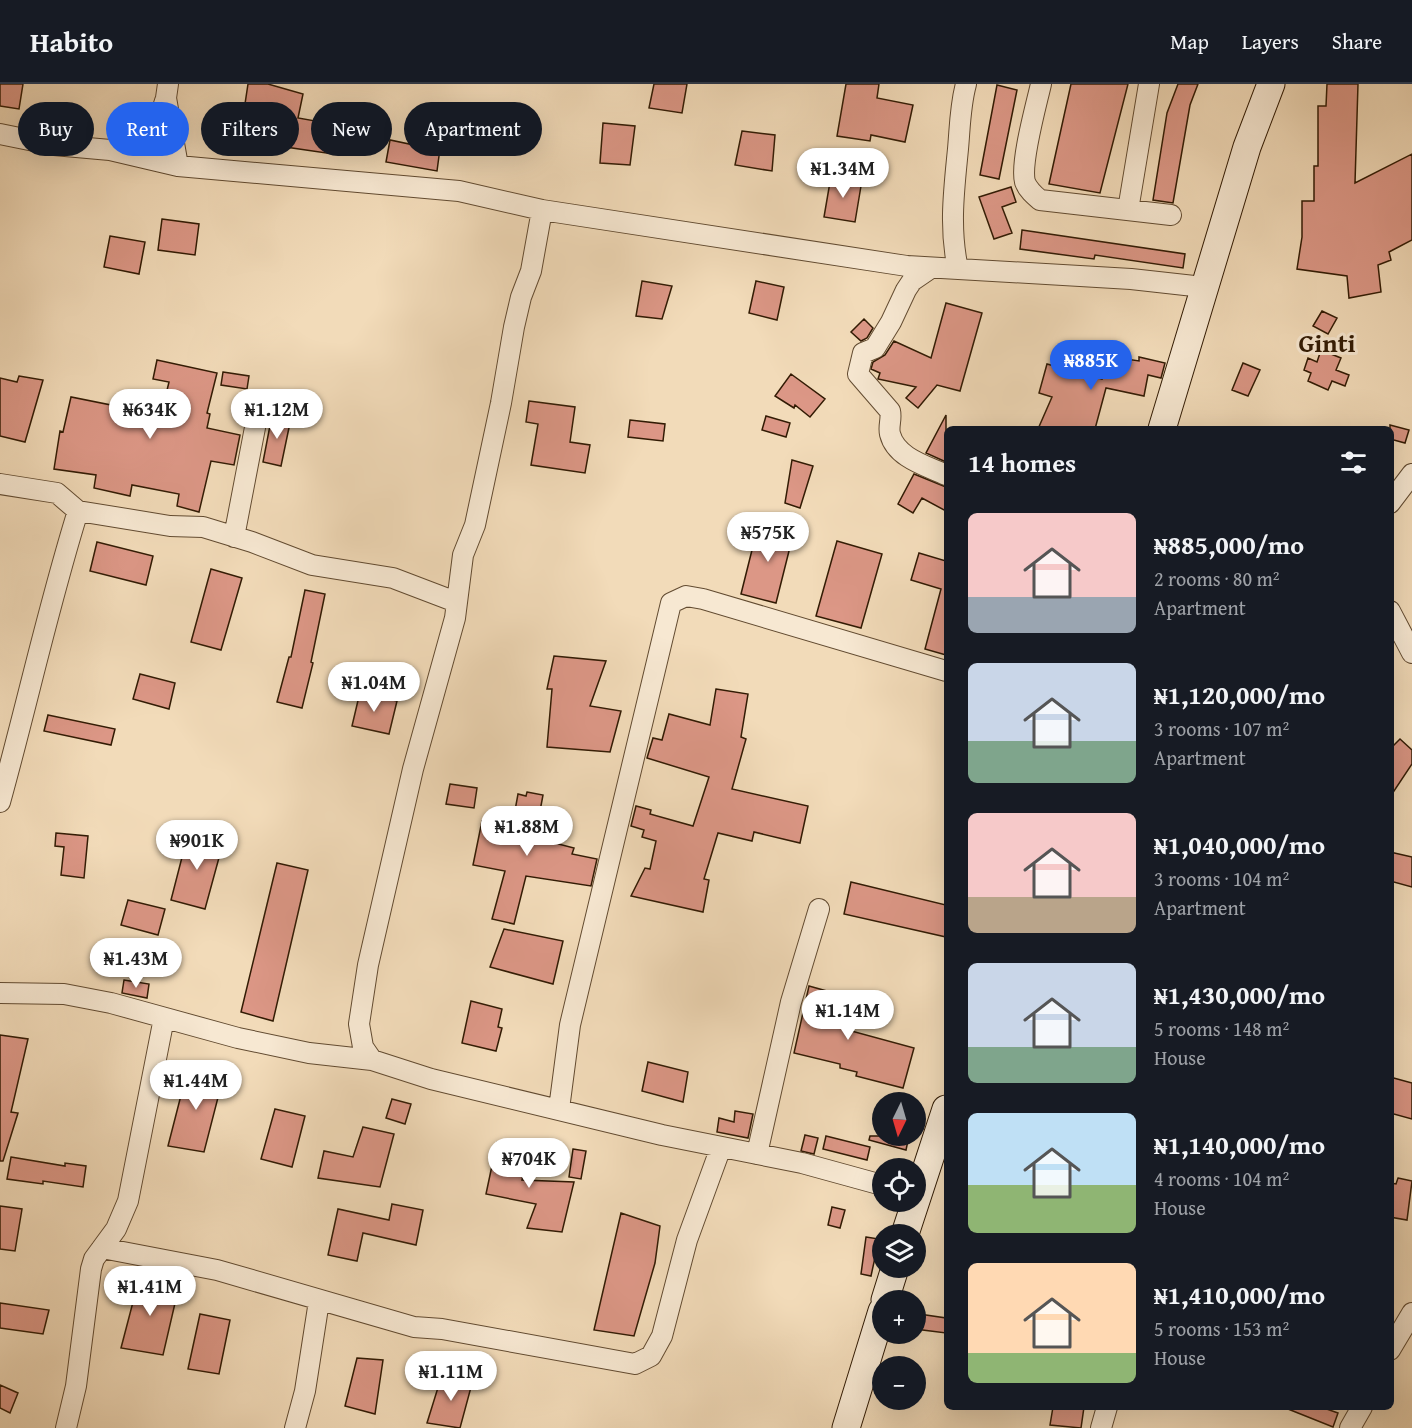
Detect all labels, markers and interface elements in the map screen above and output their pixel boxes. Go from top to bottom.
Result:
text: Habito [30,21,113,62]
text: Map [1170,26,1209,57]
text: Layers [1242,26,1299,57]
text: Share [1332,26,1382,57]
chip: Buy [18,102,94,156]
chip: Rent [106,102,189,156]
chip: Filters [201,102,299,156]
chip: New [311,102,392,156]
chip: Apartment [404,102,542,156]
pin: ₦1.34M [794,148,892,199]
text: ₦1.34M [811,153,875,182]
district label: Ginti [1298,323,1356,362]
pin: ₦885K [1049,340,1133,391]
text: ₦885K [1064,345,1118,374]
pin: ₦634K [108,389,192,440]
pin: ₦1.12M [228,389,326,440]
text: ₦634K [123,394,177,423]
text: ₦1.12M [245,394,309,423]
text: 14 homes [968,443,1076,482]
icon: filters [1337,446,1370,479]
pin: ₦575K [726,512,810,563]
text: ₦575K [741,517,795,546]
text: ₦885,000/mo [1154,525,1304,564]
icon: home [1016,537,1088,609]
text: 2 rooms · 80 m² [1154,564,1280,593]
text: Apartment [1154,593,1246,622]
pin: ₦1.04M [325,662,423,713]
text: ₦1.04M [342,667,406,696]
text: ₦1,120,000/mo [1154,675,1325,714]
icon: home [1016,687,1088,759]
text: 3 rooms · 107 m² [1154,714,1289,743]
text: Apartment [1154,743,1246,772]
pin: ₦1.88M [478,806,576,857]
text: ₦1.88M [495,811,559,840]
pin: ₦901K [155,820,239,871]
text: ₦901K [170,825,224,854]
text: ₦1,040,000/mo [1154,825,1325,864]
icon: home [1016,837,1088,909]
text: 3 rooms · 104 m² [1154,864,1289,893]
text: Apartment [1154,893,1246,922]
pin: ₦1.43M [87,938,185,989]
text: ₦1.43M [104,943,168,972]
text: ₦1,430,000/mo [1154,975,1325,1014]
icon: home [1016,987,1088,1059]
pin: ₦1.14M [799,990,897,1041]
text: ₦1.14M [816,995,880,1024]
text: 5 rooms · 148 m² [1154,1014,1289,1043]
text: House [1154,1043,1206,1072]
pin: ₦1.44M [147,1060,245,1111]
text: ₦1.44M [164,1065,228,1094]
north arrow [872,1092,926,1146]
map controls [872,1092,926,1410]
text: ₦1,140,000/mo [1154,1125,1325,1164]
icon: home [1016,1137,1088,1209]
pin: ₦704K [487,1138,571,1189]
text: ₦704K [502,1143,556,1172]
button: locate [872,1158,926,1212]
text: 4 rooms · 104 m² [1154,1164,1289,1193]
text: House [1154,1193,1206,1222]
button: layers [872,1224,926,1278]
pin: ₦1.41M [101,1266,199,1317]
text: ₦1.41M [118,1271,182,1300]
text: ₦1,410,000/mo [1154,1275,1325,1314]
icon: home [1016,1287,1088,1359]
button: + [872,1290,926,1344]
text: 5 rooms · 153 m² [1154,1314,1289,1343]
text: House [1154,1343,1206,1372]
pin: ₦1.11M [402,1351,500,1402]
text: ₦1.11M [419,1356,483,1385]
button: − [872,1356,926,1410]

